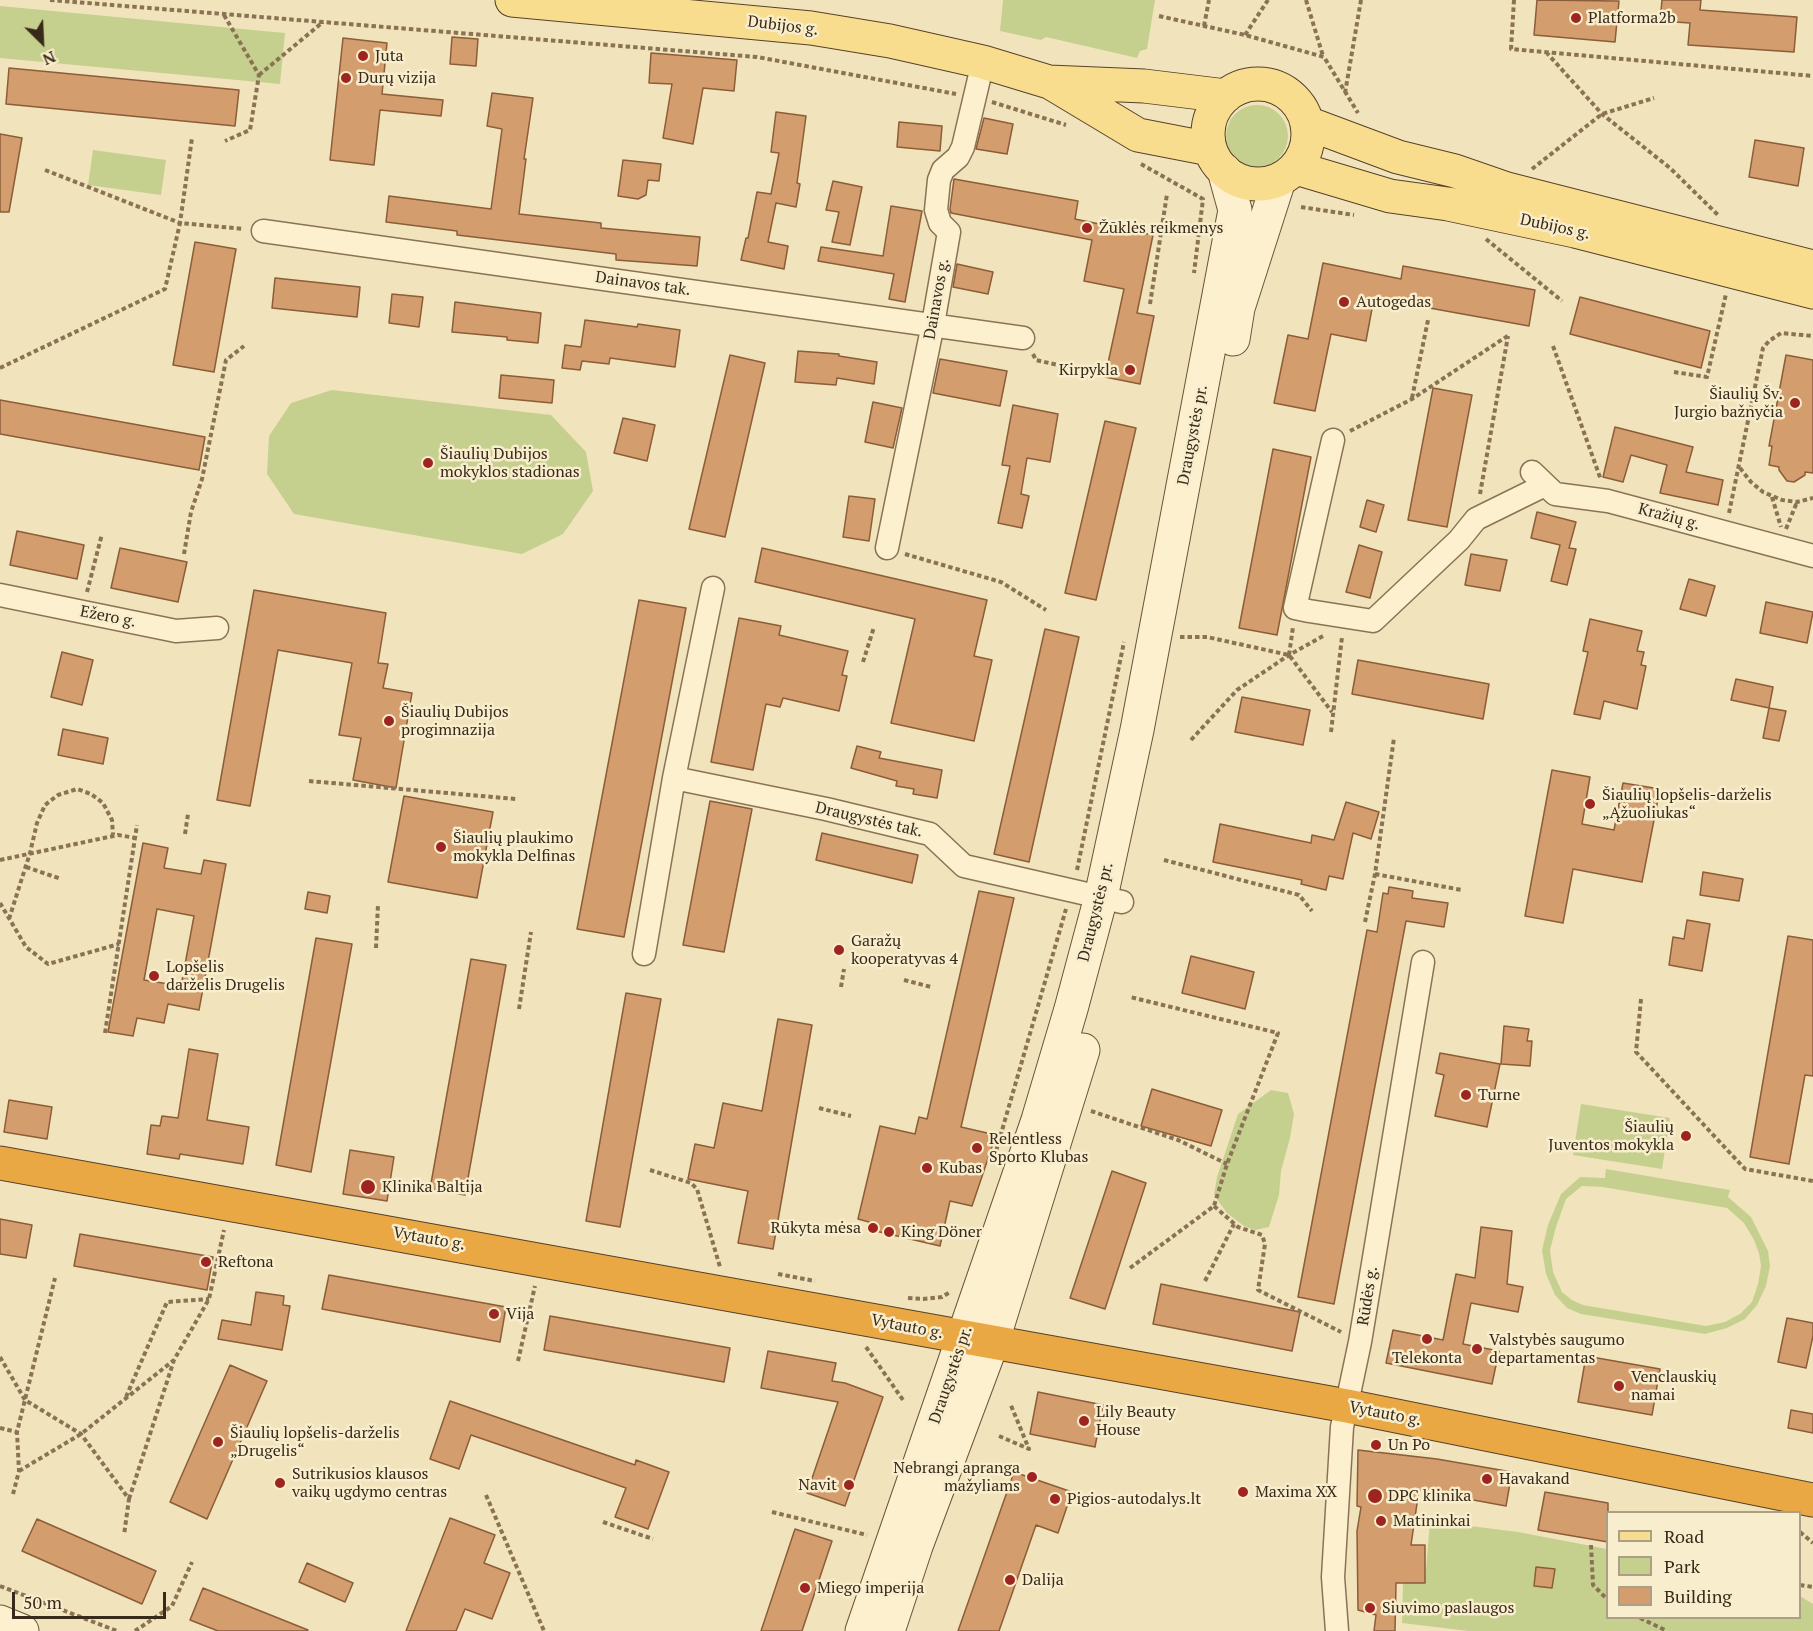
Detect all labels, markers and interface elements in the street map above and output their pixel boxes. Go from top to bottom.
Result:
place label: Platforma2b [1588,8,1676,28]
marker: Platforma2b [1569,11,1583,25]
north arrow [12,12,72,72]
street label: Dubijos g. [746,12,820,40]
text: N [39,46,59,71]
place label: Juta [375,46,404,66]
marker: Juta [356,49,370,63]
place label: Durų vizija [358,68,436,88]
marker: Durų vizija [339,71,353,85]
street label: Dubijos g. [1518,210,1592,244]
place label: Žūklės reikmenys [1099,218,1224,238]
marker: Žūklės reikmenys [1080,221,1094,235]
street label: Dainavos g. [920,257,954,341]
street label: Dainavos tak. [594,268,692,300]
place label: Autogedas [1356,292,1431,312]
marker: Autogedas [1337,295,1351,309]
place label: Kirpykla [1059,360,1118,380]
marker: Kirpykla [1123,363,1137,377]
street label: Draugystės pr. [1174,383,1212,487]
place label: Šiaulių Šv. Jurgio bažnyčia [1674,384,1783,422]
marker: Šiaulių Šv. Jurgio bažnyčia [1788,396,1802,410]
place label: Šiaulių Dubijos mokyklos stadionas [440,444,580,482]
marker: Šiaulių Dubijos mokyklos stadionas [421,456,435,470]
street label: Kražių g. [1636,500,1702,534]
street label: Ežero g. [78,602,138,632]
place label: Šiaulių Dubijos progimnazija [401,702,509,740]
marker: Šiaulių Dubijos progimnazija [382,714,396,728]
place label: Šiaulių lopšelis-darželis „Ąžuoliukas“ [1602,785,1772,823]
marker: Šiaulių lopšelis-darželis „Ąžuoliukas“ [1583,797,1597,811]
street label: Draugystės tak. [813,798,925,842]
place label: Šiaulių plaukimo mokykla Delfinas [453,828,575,866]
marker: Šiaulių plaukimo mokykla Delfinas [434,840,448,854]
street label: Draugystės pr. [1074,860,1118,964]
place label: Garažų kooperatyvas 4 [851,931,958,969]
marker: Garažų kooperatyvas 4 [832,943,846,957]
place label: Lopšelis darželis Drugelis [166,957,285,995]
marker: Lopšelis darželis Drugelis [147,969,161,983]
place label: Turne [1478,1085,1520,1105]
marker: Turne [1459,1088,1473,1102]
place label: Šiaulių Juventos mokykla [1548,1117,1674,1155]
place label: Relentless Sporto Klubas [989,1129,1088,1167]
marker: Šiaulių Juventos mokykla [1679,1129,1693,1143]
marker: Relentless Sporto Klubas [970,1141,984,1155]
place label: Kubas [939,1158,982,1178]
marker: Kubas [920,1161,934,1175]
place label: Klinika Baltija [382,1177,483,1197]
marker: Klinika Baltija [359,1178,377,1196]
place label: Rūkyta mėsa [771,1218,861,1238]
marker: Rūkyta mėsa [866,1221,880,1235]
place label: King Döner [901,1222,982,1242]
street label: Vytauto g. [391,1223,467,1255]
marker: King Döner [882,1225,896,1239]
place label: Reftona [218,1252,274,1272]
marker: Reftona [199,1255,213,1269]
street label: Rūdės g. [1354,1265,1382,1327]
place label: Vija [506,1304,534,1324]
marker: Vija [487,1307,501,1321]
street label: Vytauto g. [869,1311,945,1343]
street label: Draugystės pr. [925,1324,977,1426]
place label: Valstybės saugumo departamentas [1489,1330,1625,1368]
marker: Telekonta [1420,1332,1434,1346]
marker: Valstybės saugumo departamentas [1470,1342,1484,1356]
place label: Telekonta [1392,1348,1462,1368]
place label: Venclauskių namai [1631,1367,1717,1405]
marker: Venclauskių namai [1612,1379,1626,1393]
street label: Vytauto g. [1347,1398,1423,1430]
place label: Lily Beauty House [1096,1402,1176,1440]
marker: Lily Beauty House [1077,1414,1091,1428]
place label: Šiaulių lopšelis-darželis „Drugelis“ [230,1423,400,1461]
marker: Šiaulių lopšelis-darželis „Drugelis“ [211,1435,225,1449]
place label: Un Po [1388,1435,1430,1455]
marker: Un Po [1369,1438,1383,1452]
place label: Nebrangi apranga mažyliams [893,1458,1020,1496]
place label: Sutrikusios klausos vaikų ugdymo centras [292,1464,447,1502]
place label: Havakand [1499,1469,1570,1489]
marker: Nebrangi apranga mažyliams [1025,1470,1039,1484]
marker: Havakand [1480,1472,1494,1486]
place label: Navit [798,1475,837,1495]
marker: Sutrikusios klausos vaikų ugdymo centras [273,1476,287,1490]
marker: Navit [842,1478,856,1492]
place label: Maxima XX [1255,1482,1337,1502]
marker: Maxima XX [1236,1485,1250,1499]
place label: DPC klinika [1388,1486,1471,1506]
marker: DPC klinika [1366,1487,1384,1505]
place label: Pigios-autodalys.lt [1067,1489,1201,1509]
marker: Pigios-autodalys.lt [1048,1492,1062,1506]
place label: Matininkai [1393,1511,1471,1531]
legend [1606,1511,1801,1619]
marker: Matininkai [1374,1514,1388,1528]
text: Road [1664,1524,1704,1548]
text: Park [1664,1554,1700,1578]
place label: Dalija [1022,1570,1064,1590]
marker: Dalija [1003,1573,1017,1587]
place label: Miego imperija [817,1578,924,1598]
scale bar [15,1580,170,1618]
marker: Miego imperija [798,1581,812,1595]
text: Building [1664,1584,1732,1608]
text: 50 m [23,1590,62,1614]
place label: Siuvimo paslaugos [1382,1598,1514,1618]
marker: Siuvimo paslaugos [1363,1601,1377,1615]

